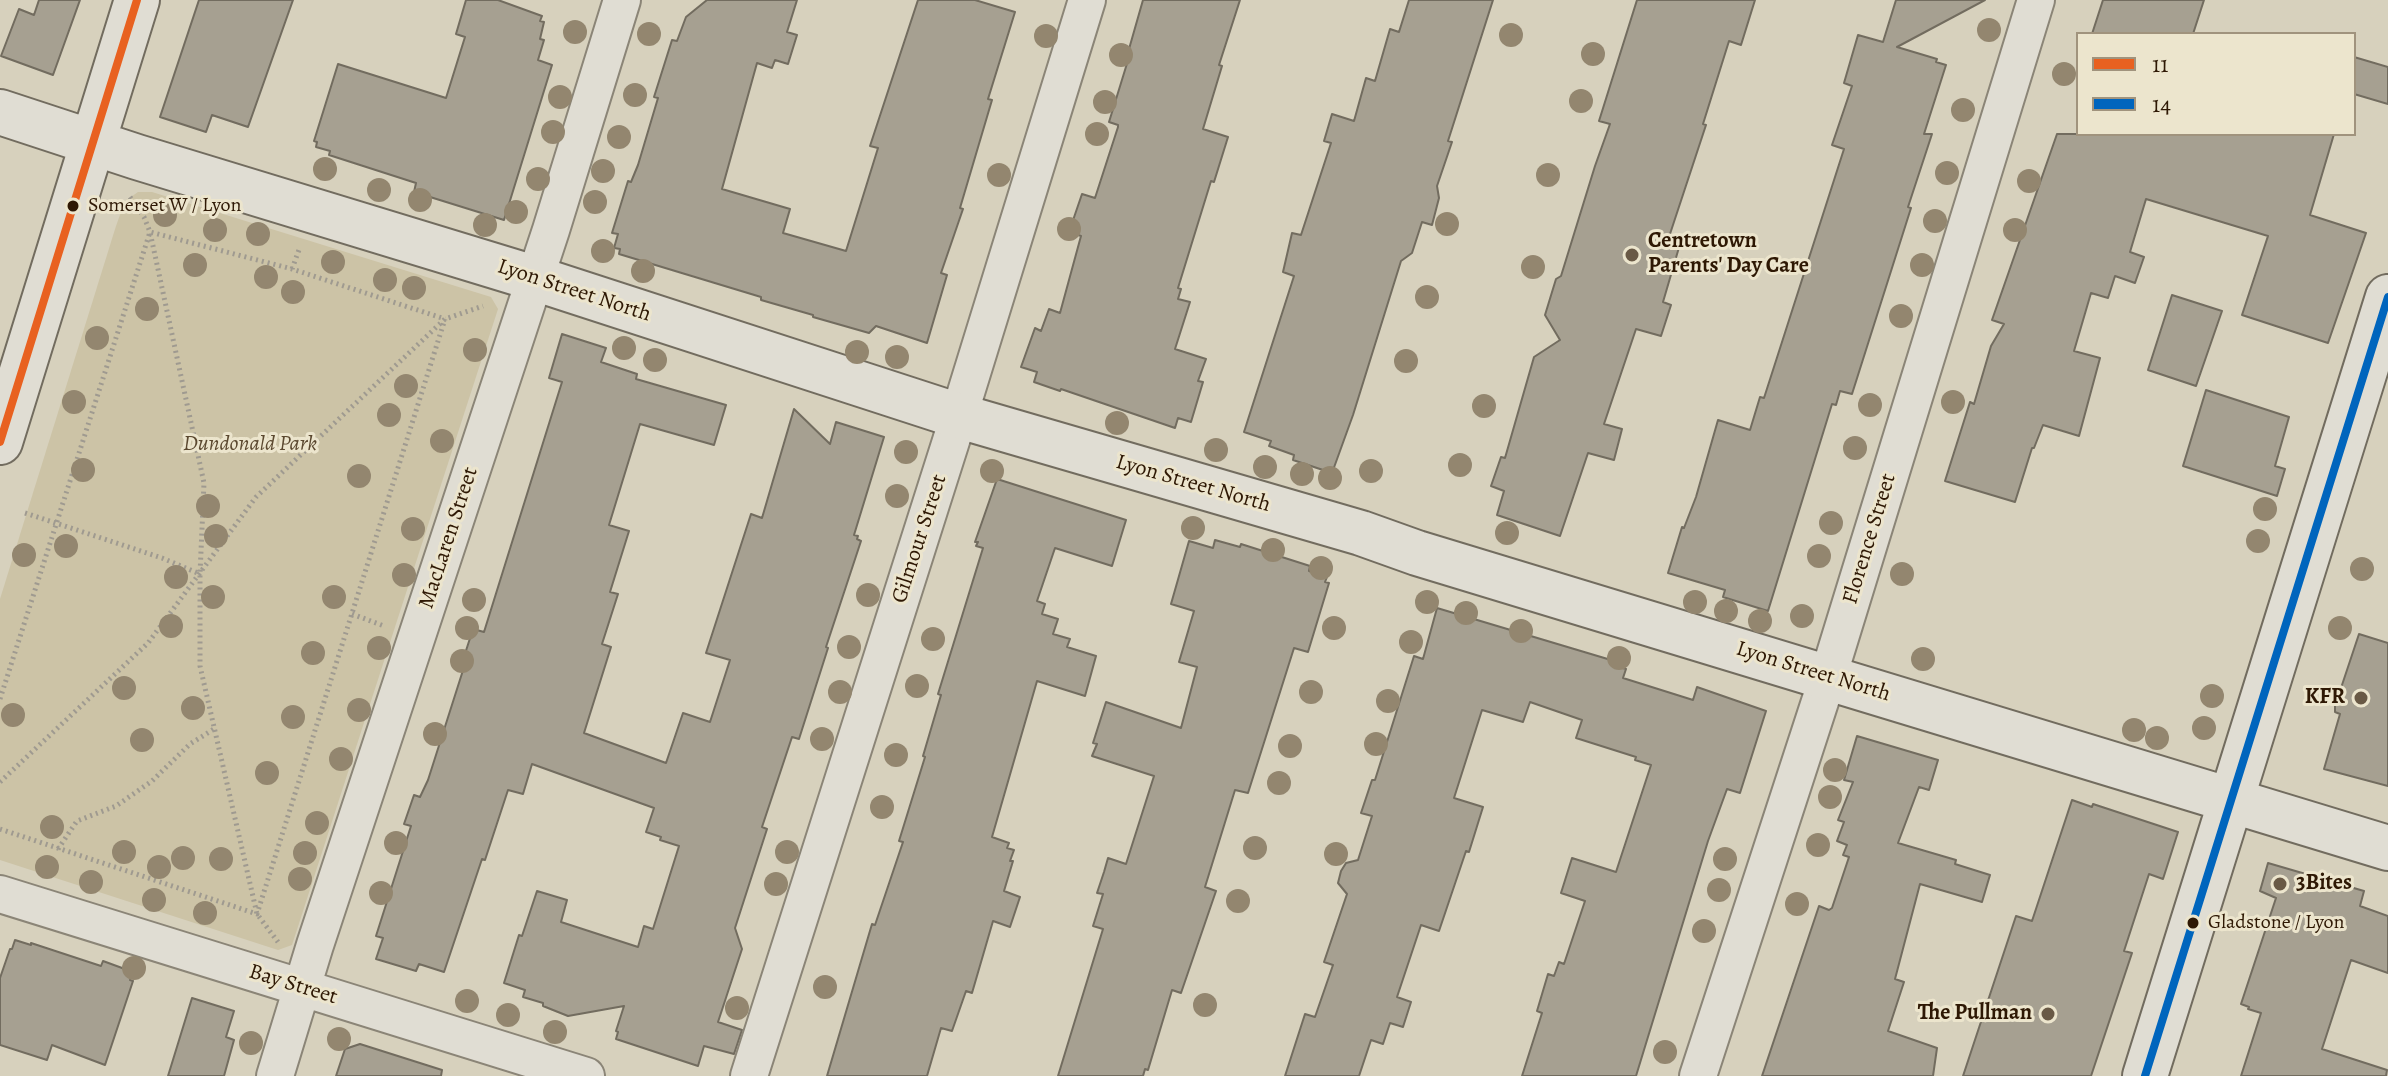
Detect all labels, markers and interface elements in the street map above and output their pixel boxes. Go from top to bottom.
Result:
legend [2076,32,2356,136]
text: 11 [2152,48,2168,80]
text: 14 [2152,88,2171,120]
place label: Somerset W / Lyon [88,194,242,218]
marker: Somerset W / Lyon [65,198,81,214]
place label: Centretown Parents' Day Care [1648,229,1809,280]
marker: Centretown Parents' Day Care [1623,246,1641,264]
street label: Lyon Street North [494,254,654,328]
park label: Dundonald Park [183,432,317,458]
street label: Lyon Street North [1113,449,1273,519]
street label: MacLaren Street [414,464,484,612]
street label: Gilmour Street [887,471,953,607]
street label: Florence Street [1838,471,1902,607]
street label: Lyon Street North [1733,636,1893,708]
place label: KFR [2305,685,2345,711]
marker: KFR [2352,689,2370,707]
place label: 3Bites [2296,871,2352,897]
marker: 3Bites [2271,875,2289,893]
place label: Gladstone / Lyon [2208,911,2344,935]
marker: Gladstone / Lyon [2185,915,2201,931]
street label: Bay Street [246,959,340,1011]
place label: The Pullman [1918,1001,2032,1027]
marker: The Pullman [2039,1005,2057,1023]

